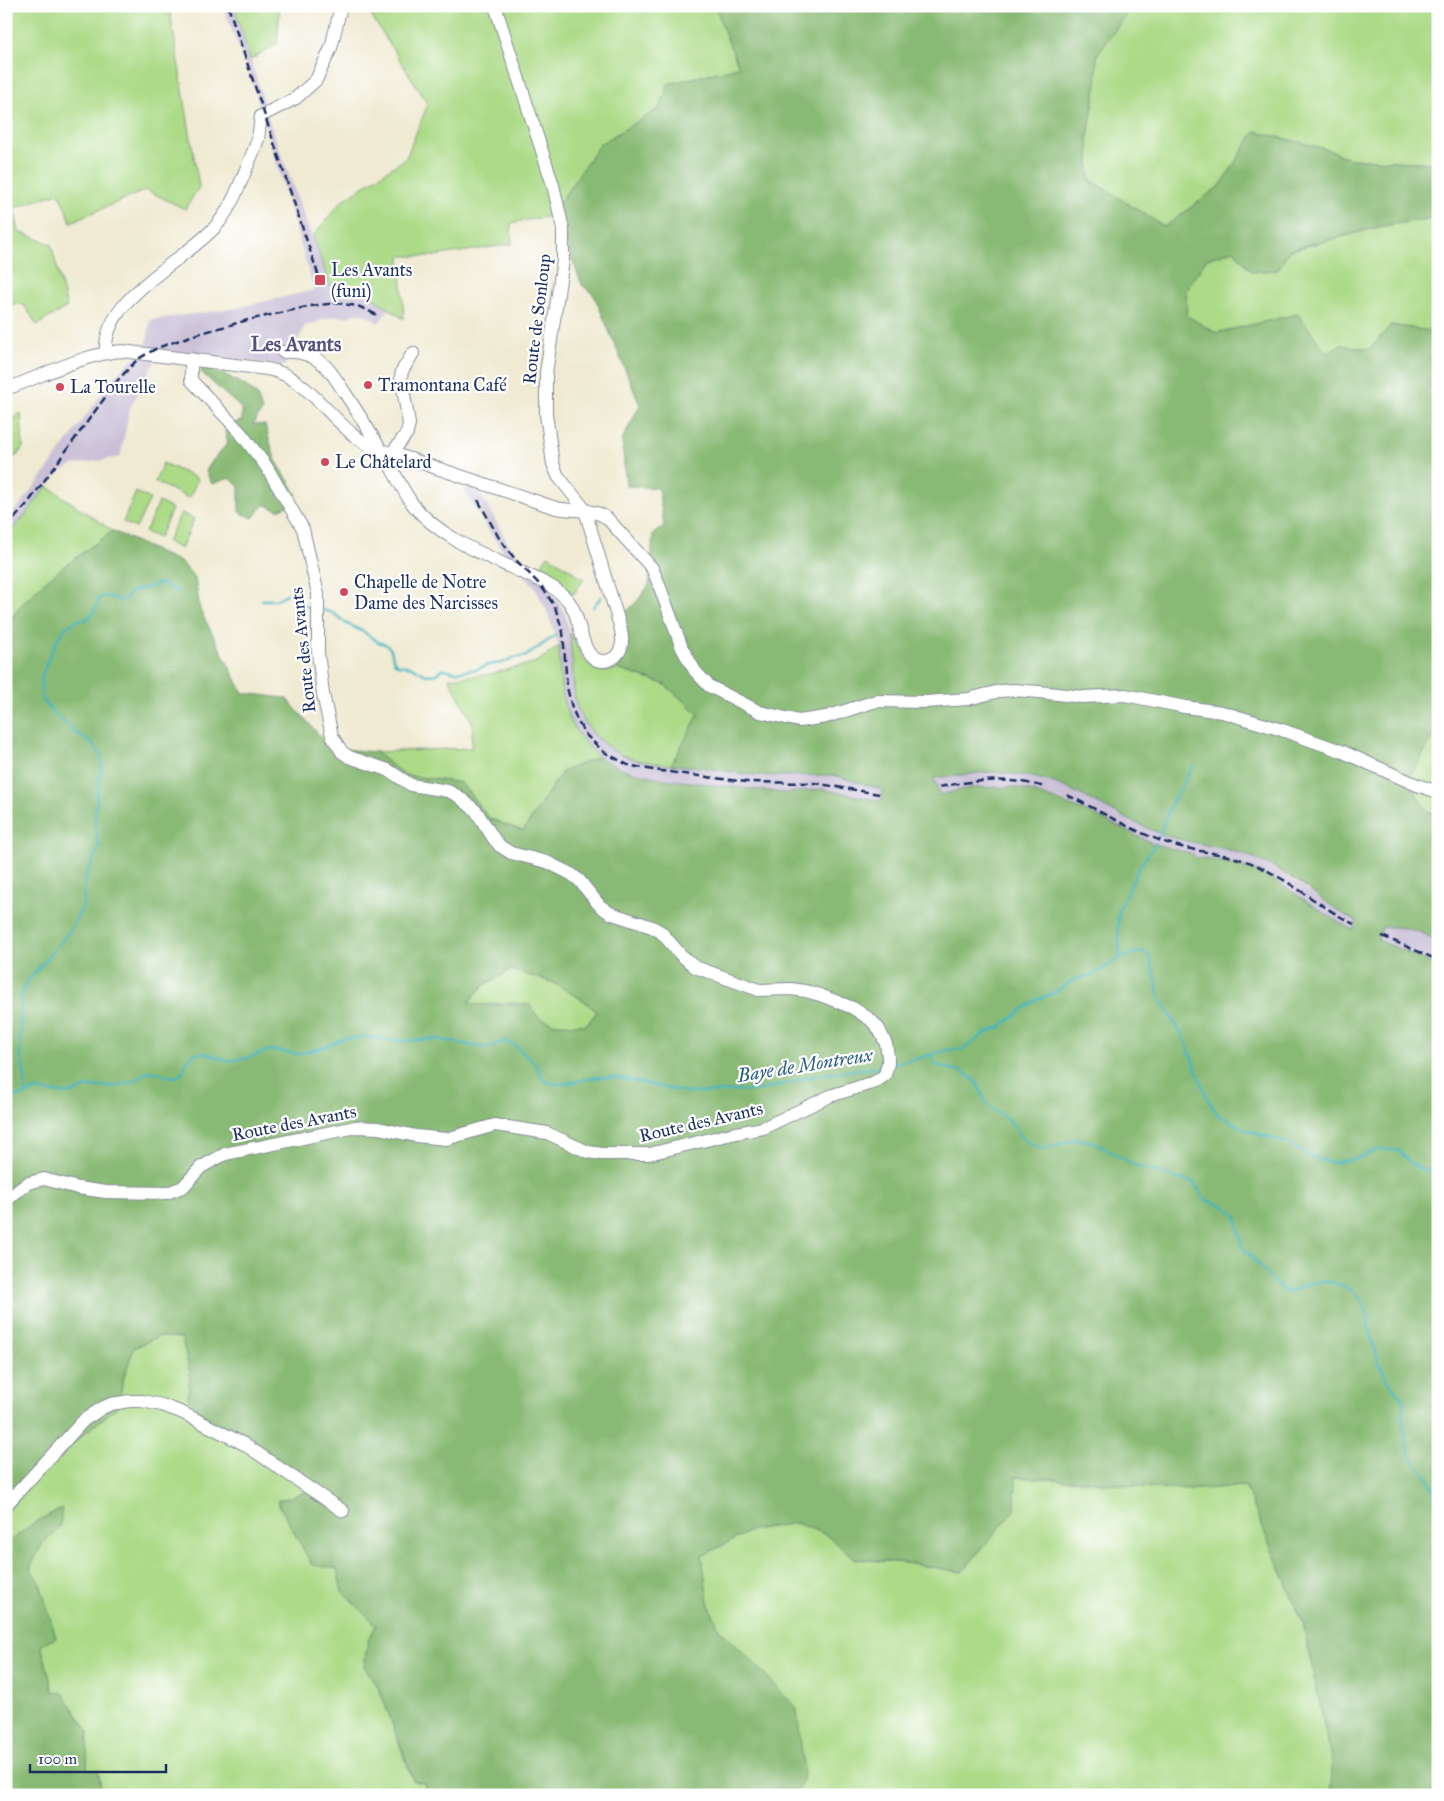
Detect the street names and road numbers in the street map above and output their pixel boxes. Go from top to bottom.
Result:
street label: Route de Sonloup [518,252,556,386]
street label: Route des Avants [285,586,321,714]
street label: Route des Avants [637,1097,765,1147]
street label: Route des Avants [230,1100,358,1146]

